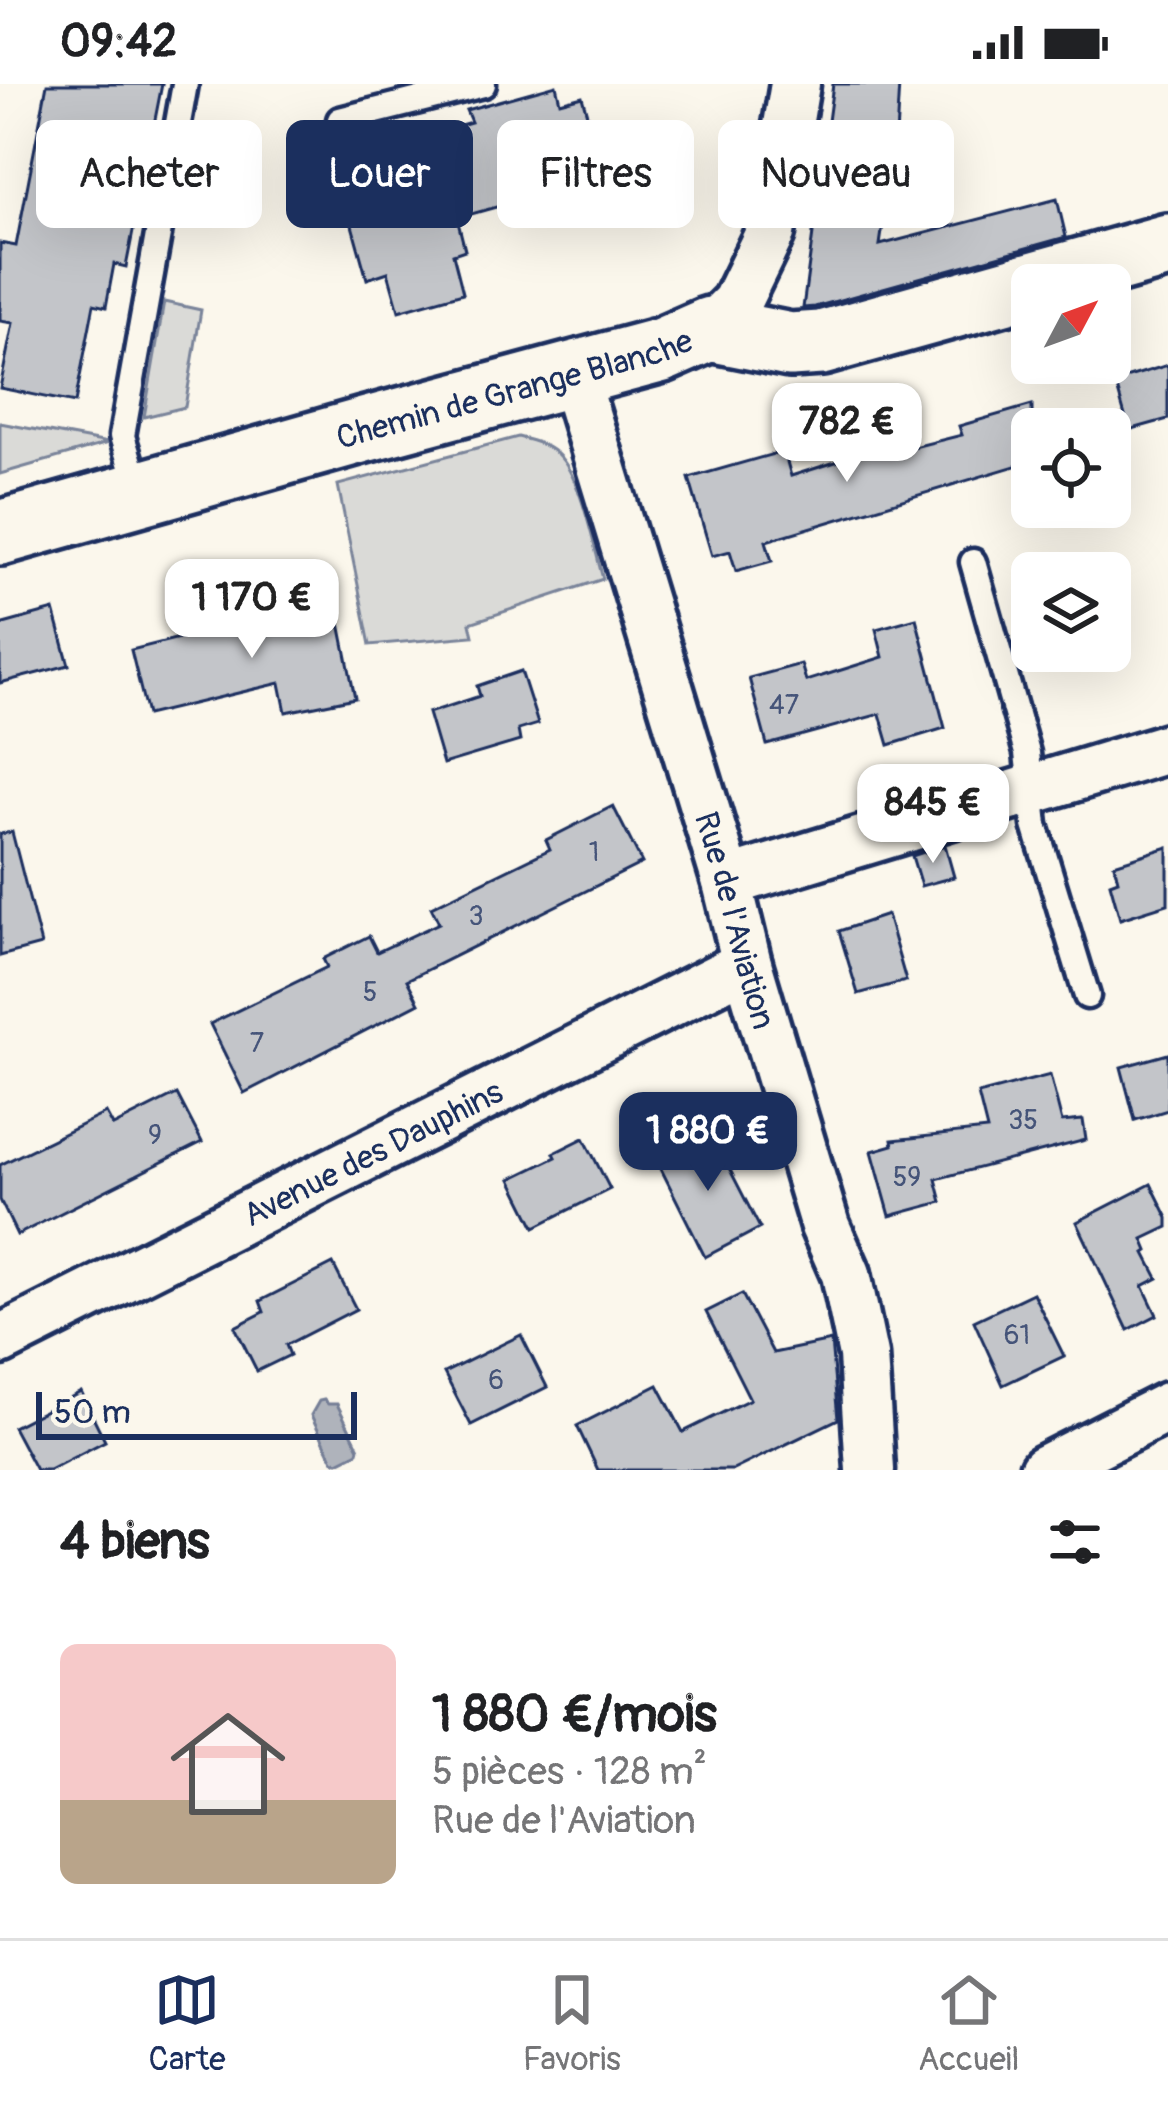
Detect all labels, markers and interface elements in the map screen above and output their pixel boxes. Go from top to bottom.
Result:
text: 09:42 [60,14,177,70]
chip: Acheter [36,120,262,228]
chip: Louer [286,120,473,228]
chip: Filtres [497,120,694,228]
chip: Nouveau [718,120,954,228]
north arrow [1011,264,1131,384]
map controls [1011,264,1131,672]
street label: Chemin de Grange Blanche [332,320,699,459]
pin: 782 € [763,383,931,485]
text: 782 € [799,397,895,446]
button: locate [1011,408,1131,528]
button: layers [1011,552,1131,672]
pin: 1 170 € [141,559,363,661]
text: 1 170 € [192,573,312,622]
house number: 47 [769,689,799,722]
pin: 845 € [849,764,1017,866]
text: 845 € [884,778,982,827]
street label: Rue de l'Aviation [685,807,784,1034]
house number: 1 [589,836,599,869]
house number: 3 [468,900,484,933]
house number: 5 [363,976,377,1009]
house number: 7 [250,1027,264,1060]
street label: Avenue des Dauphins [237,1071,510,1236]
pin: 1 880 € [597,1092,819,1194]
house number: 35 [1008,1104,1038,1137]
text: 1 880 € [646,1106,770,1155]
house number: 9 [148,1119,162,1152]
house number: 59 [893,1161,921,1194]
house number: 61 [1004,1319,1030,1352]
house number: 6 [488,1364,504,1397]
scale bar [36,1386,357,1439]
text: 50 m [54,1392,131,1433]
icon: filters [1042,1509,1108,1575]
text: 4 biens [60,1510,210,1574]
text: 1 880 €/mois [432,1683,717,1747]
icon: home [156,1692,300,1836]
text: 5 pièces · 128 m² [432,1747,707,1796]
text: Rue de l'Aviation [432,1796,696,1845]
tab: Carte [149,1967,226,2080]
tab: Favoris [523,1967,621,2080]
tab: Accueil [918,1967,1019,2080]

